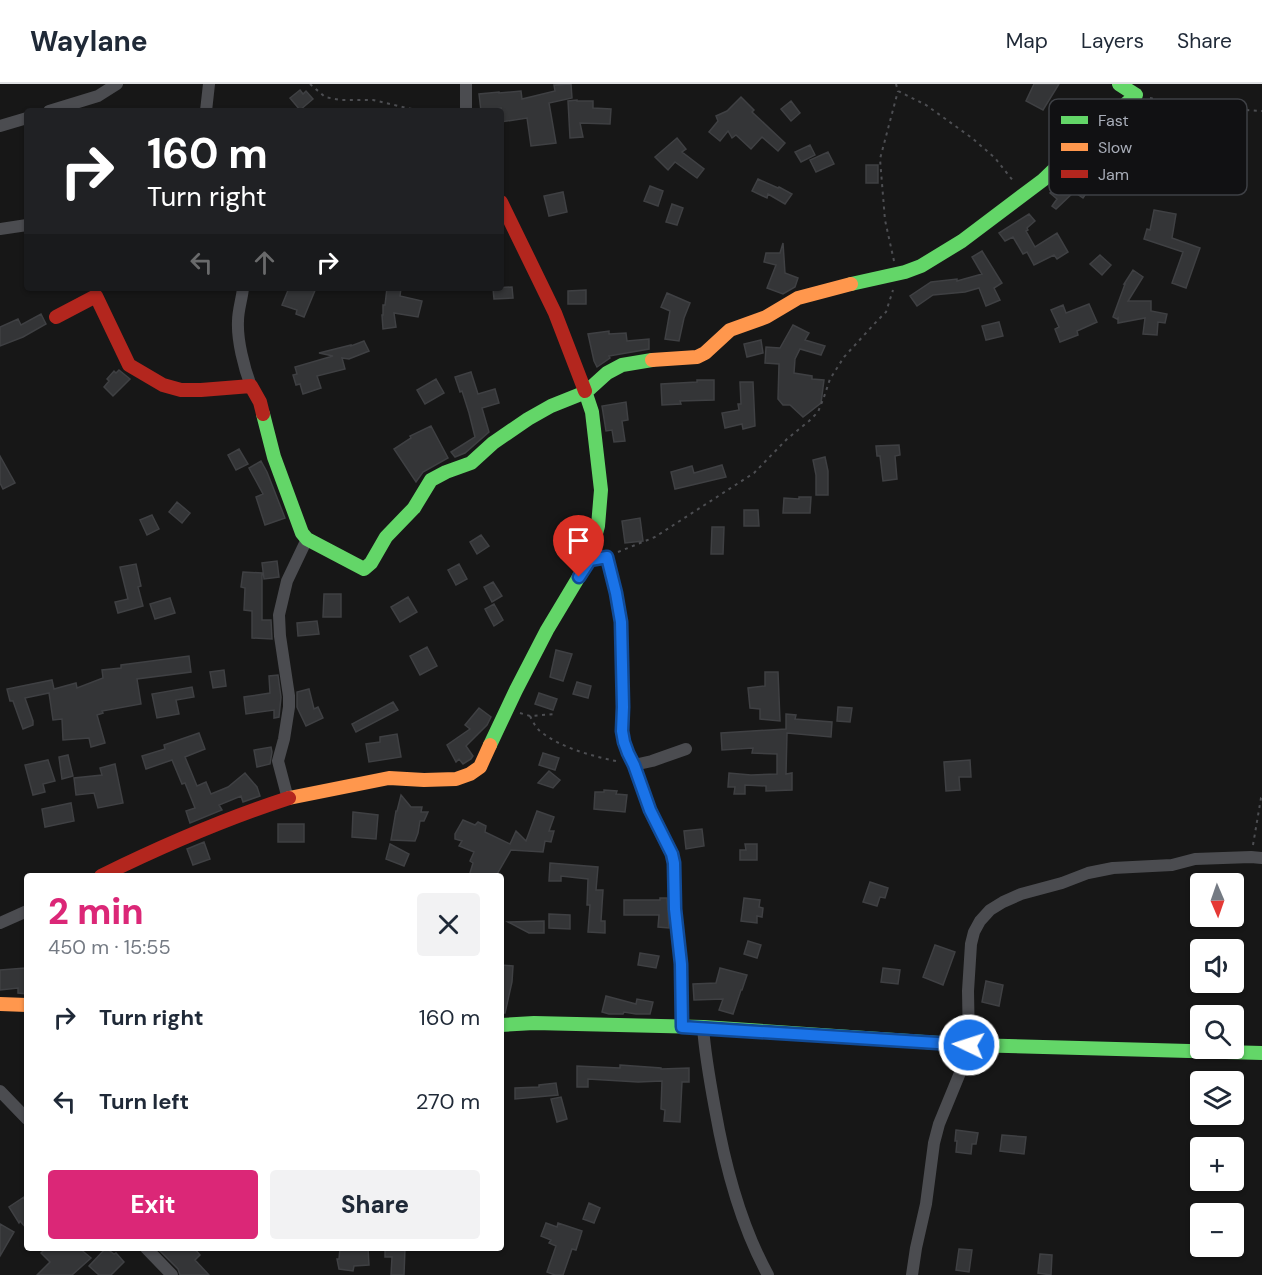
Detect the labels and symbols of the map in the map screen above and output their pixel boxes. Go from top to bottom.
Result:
legend [1049,99,1247,195]
text: Fast [1098,110,1129,131]
text: Slow [1098,137,1132,158]
text: Jam [1098,164,1129,185]
pin [553,515,604,577]
north arrow [1190,873,1244,927]
position arrow [937,1013,1001,1077]

